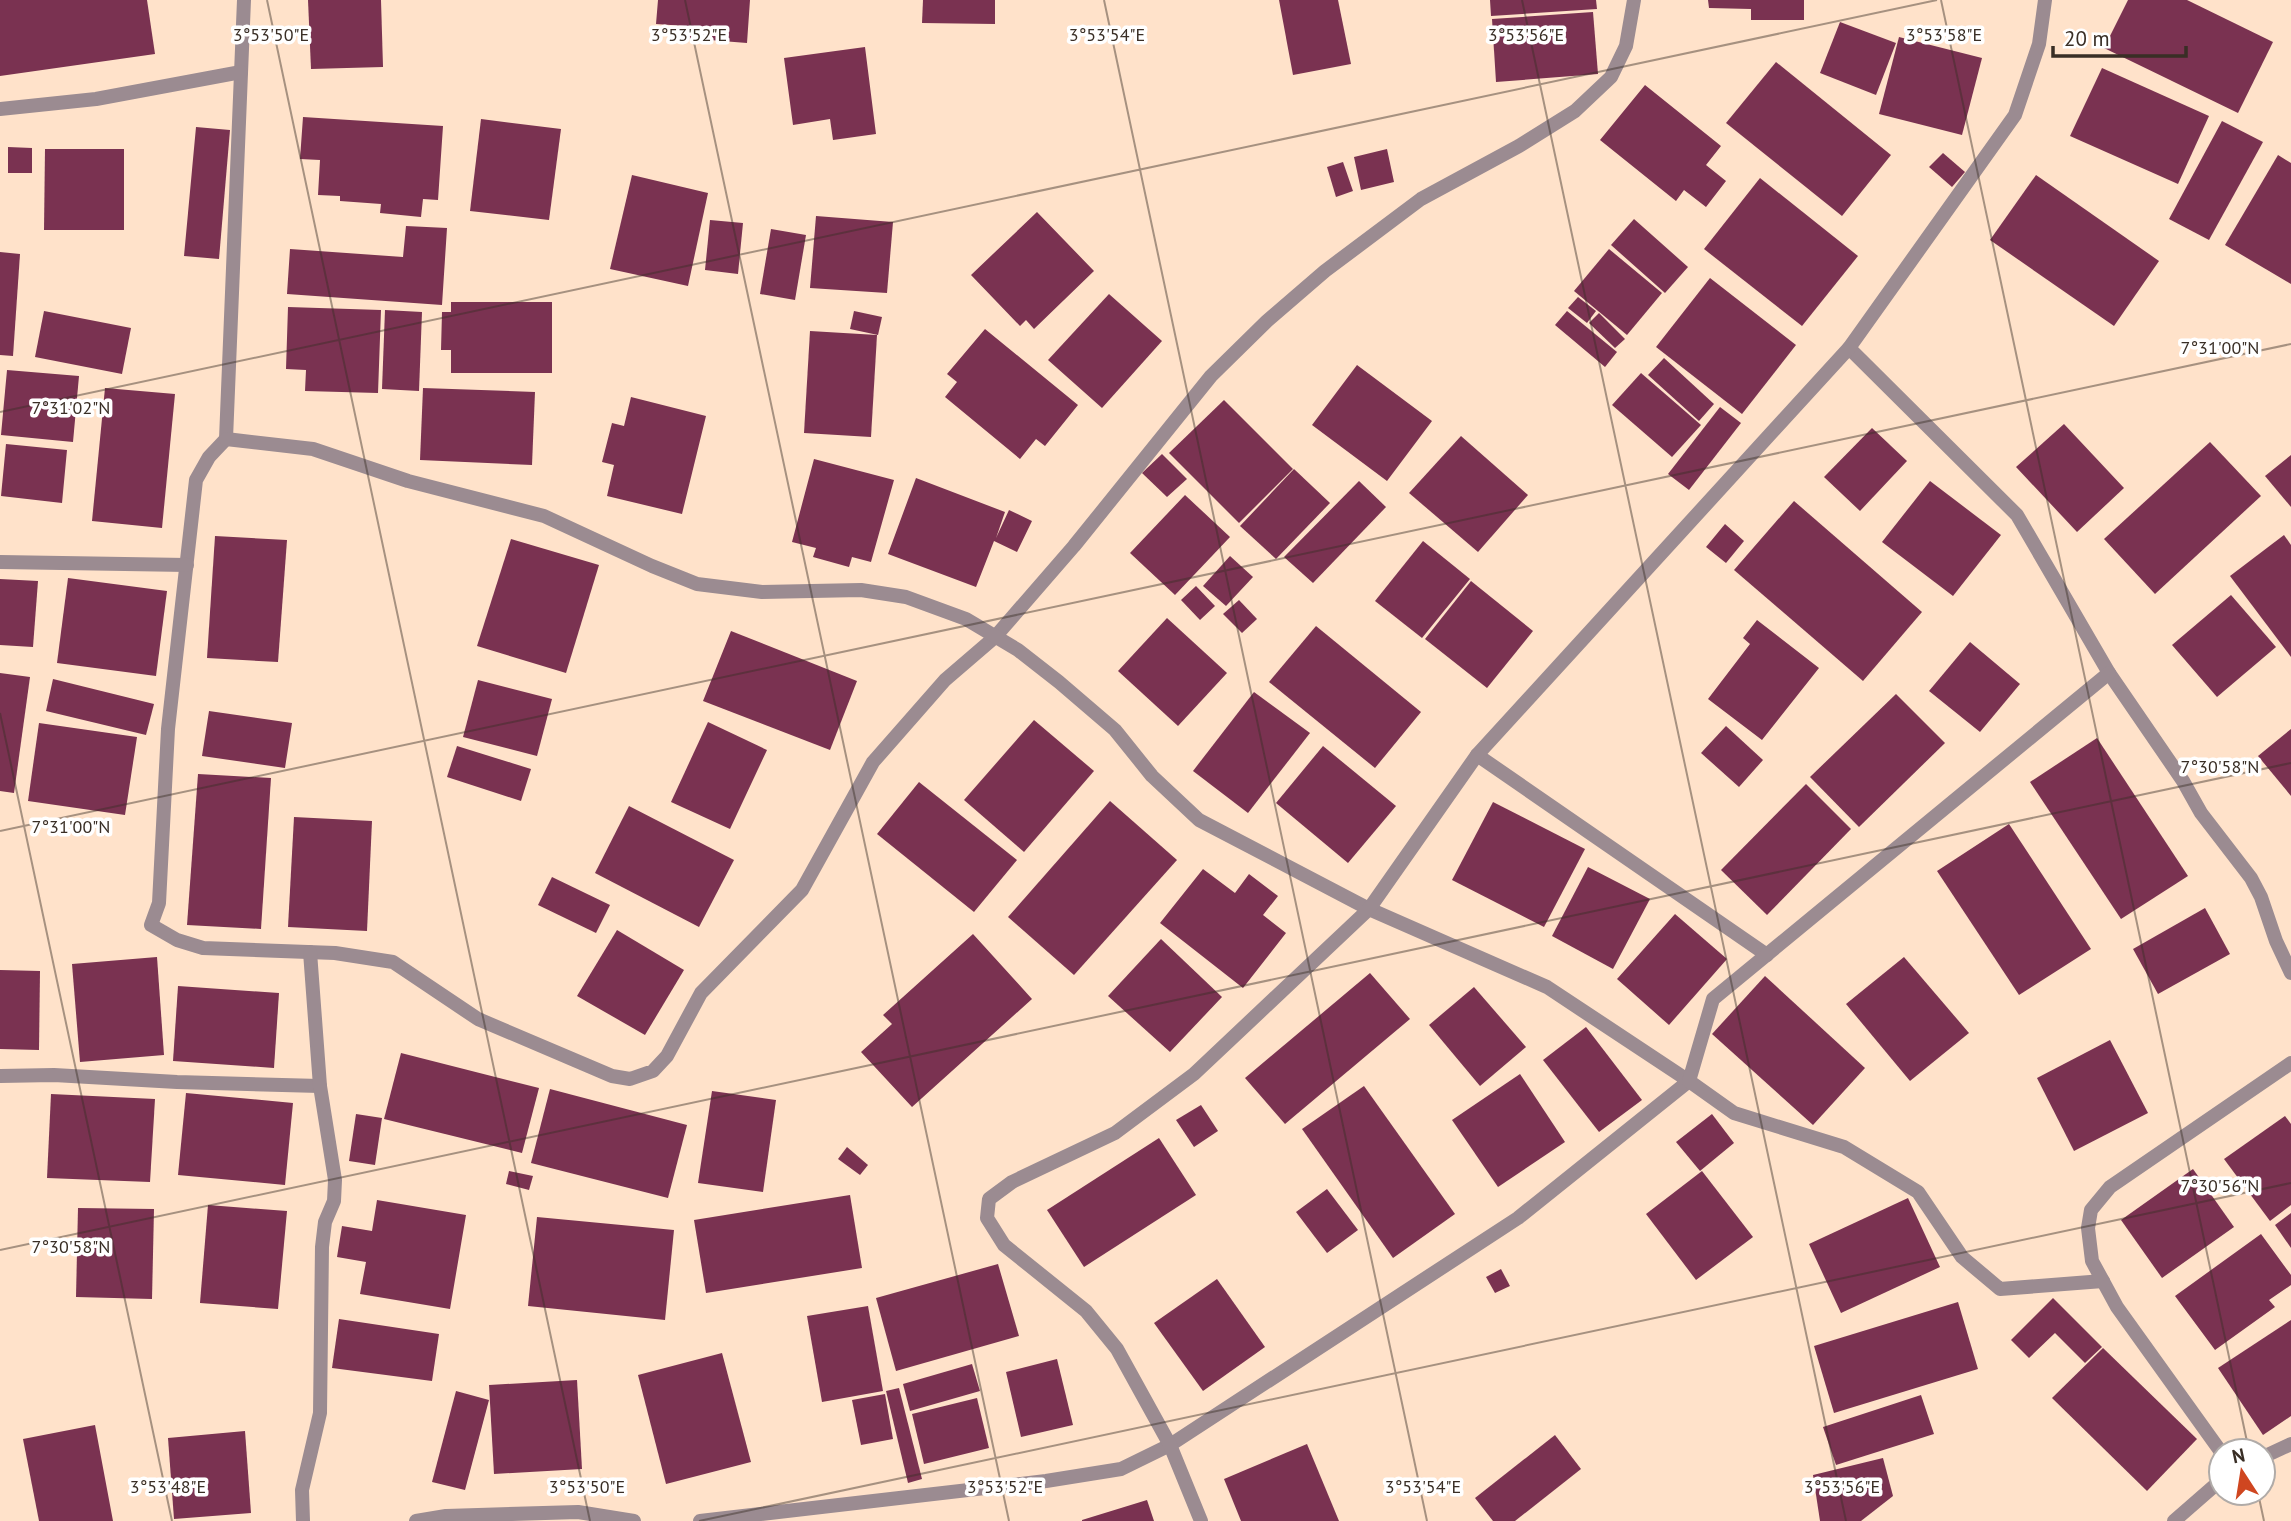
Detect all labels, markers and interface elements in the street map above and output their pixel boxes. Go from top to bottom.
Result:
scale bar [2053,14,2186,58]
text: 3°53'50"E [233,23,309,46]
text: 3°53'52"E [651,23,727,46]
text: 3°53'54"E [1069,23,1145,46]
text: 3°53'56"E [1488,23,1564,46]
text: 3°53'58"E [1906,23,1982,46]
text: 20 m [2064,25,2110,52]
text: 7°31'00"N [2181,336,2259,359]
text: 7°31'02"N [32,396,110,419]
text: 7°30'58"N [2181,755,2259,778]
text: 7°31'00"N [32,815,110,838]
text: 7°30'56"N [2181,1174,2259,1197]
text: 7°30'58"N [32,1235,110,1258]
north arrow [2207,1437,2277,1507]
text: N [2230,1442,2247,1468]
text: 3°53'48"E [130,1475,206,1498]
text: 3°53'50"E [549,1475,625,1498]
text: 3°53'52"E [967,1475,1043,1498]
text: 3°53'54"E [1385,1475,1461,1498]
text: 3°53'56"E [1804,1475,1880,1498]

